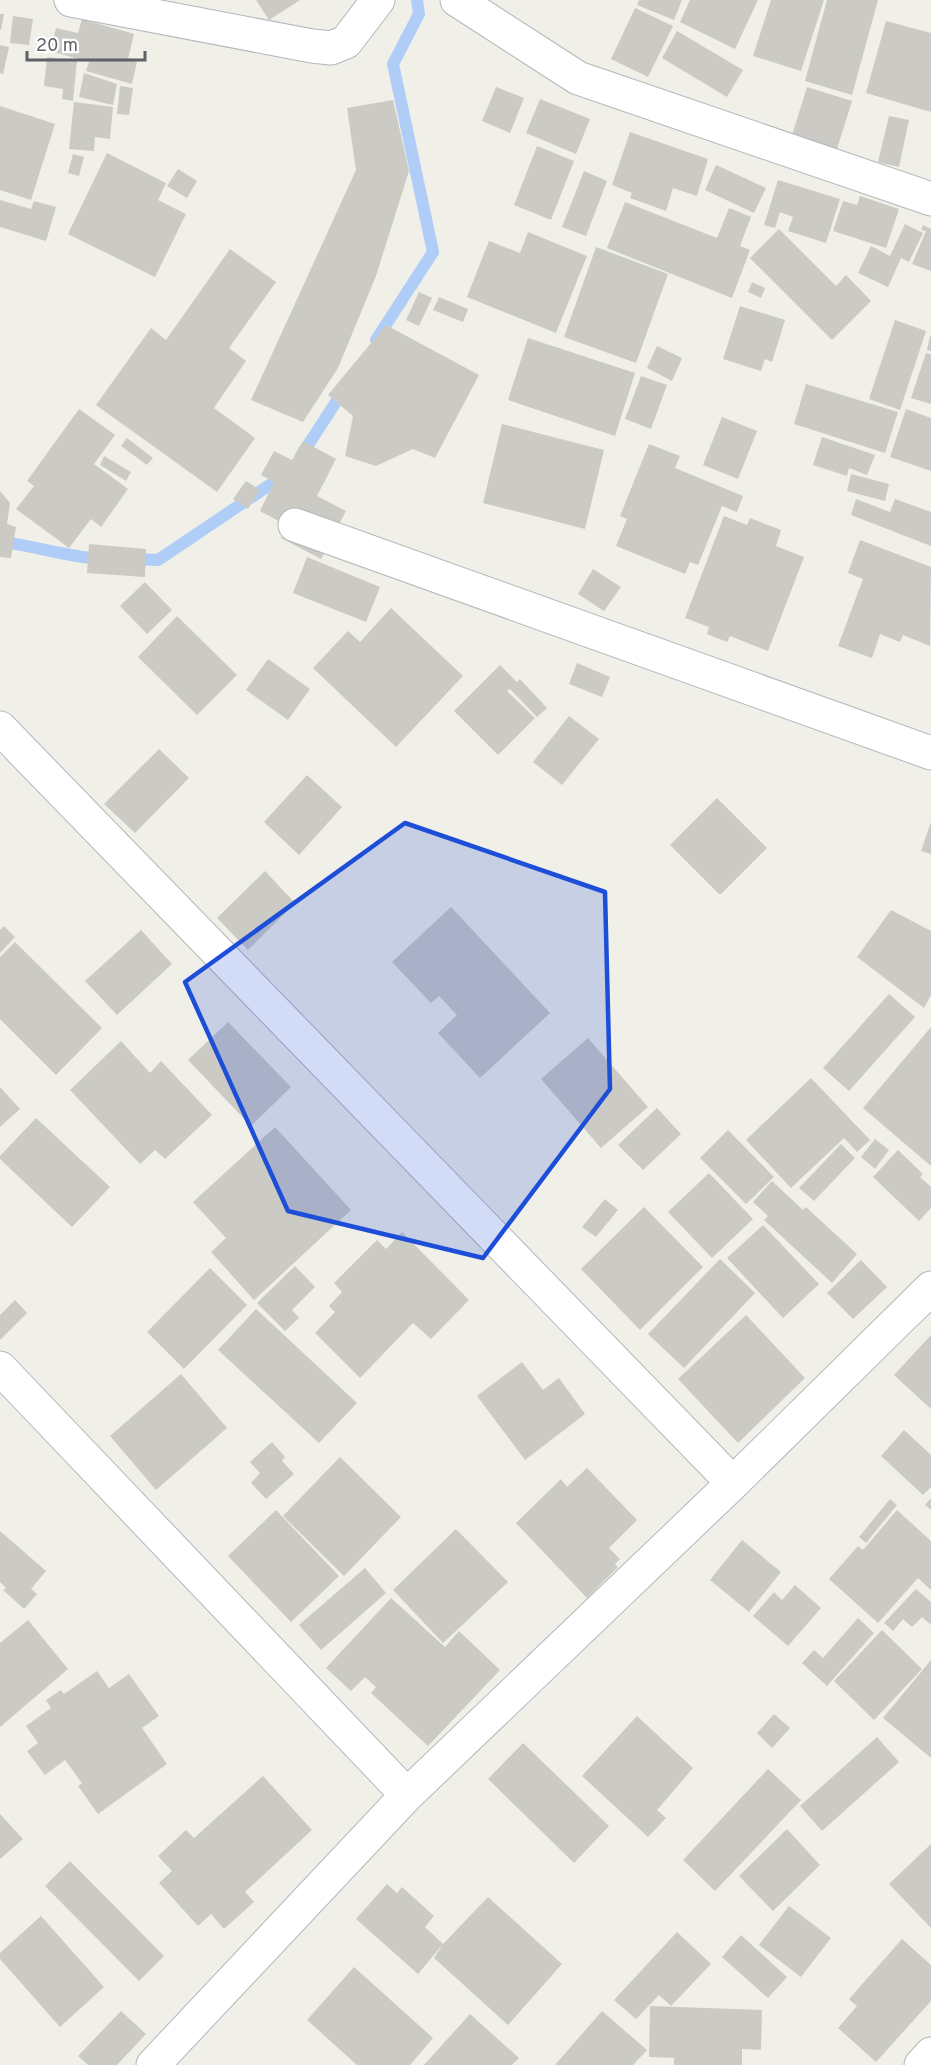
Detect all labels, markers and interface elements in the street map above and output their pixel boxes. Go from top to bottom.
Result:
scale bar [27,24,146,62]
text: 20 m [36,35,78,58]

